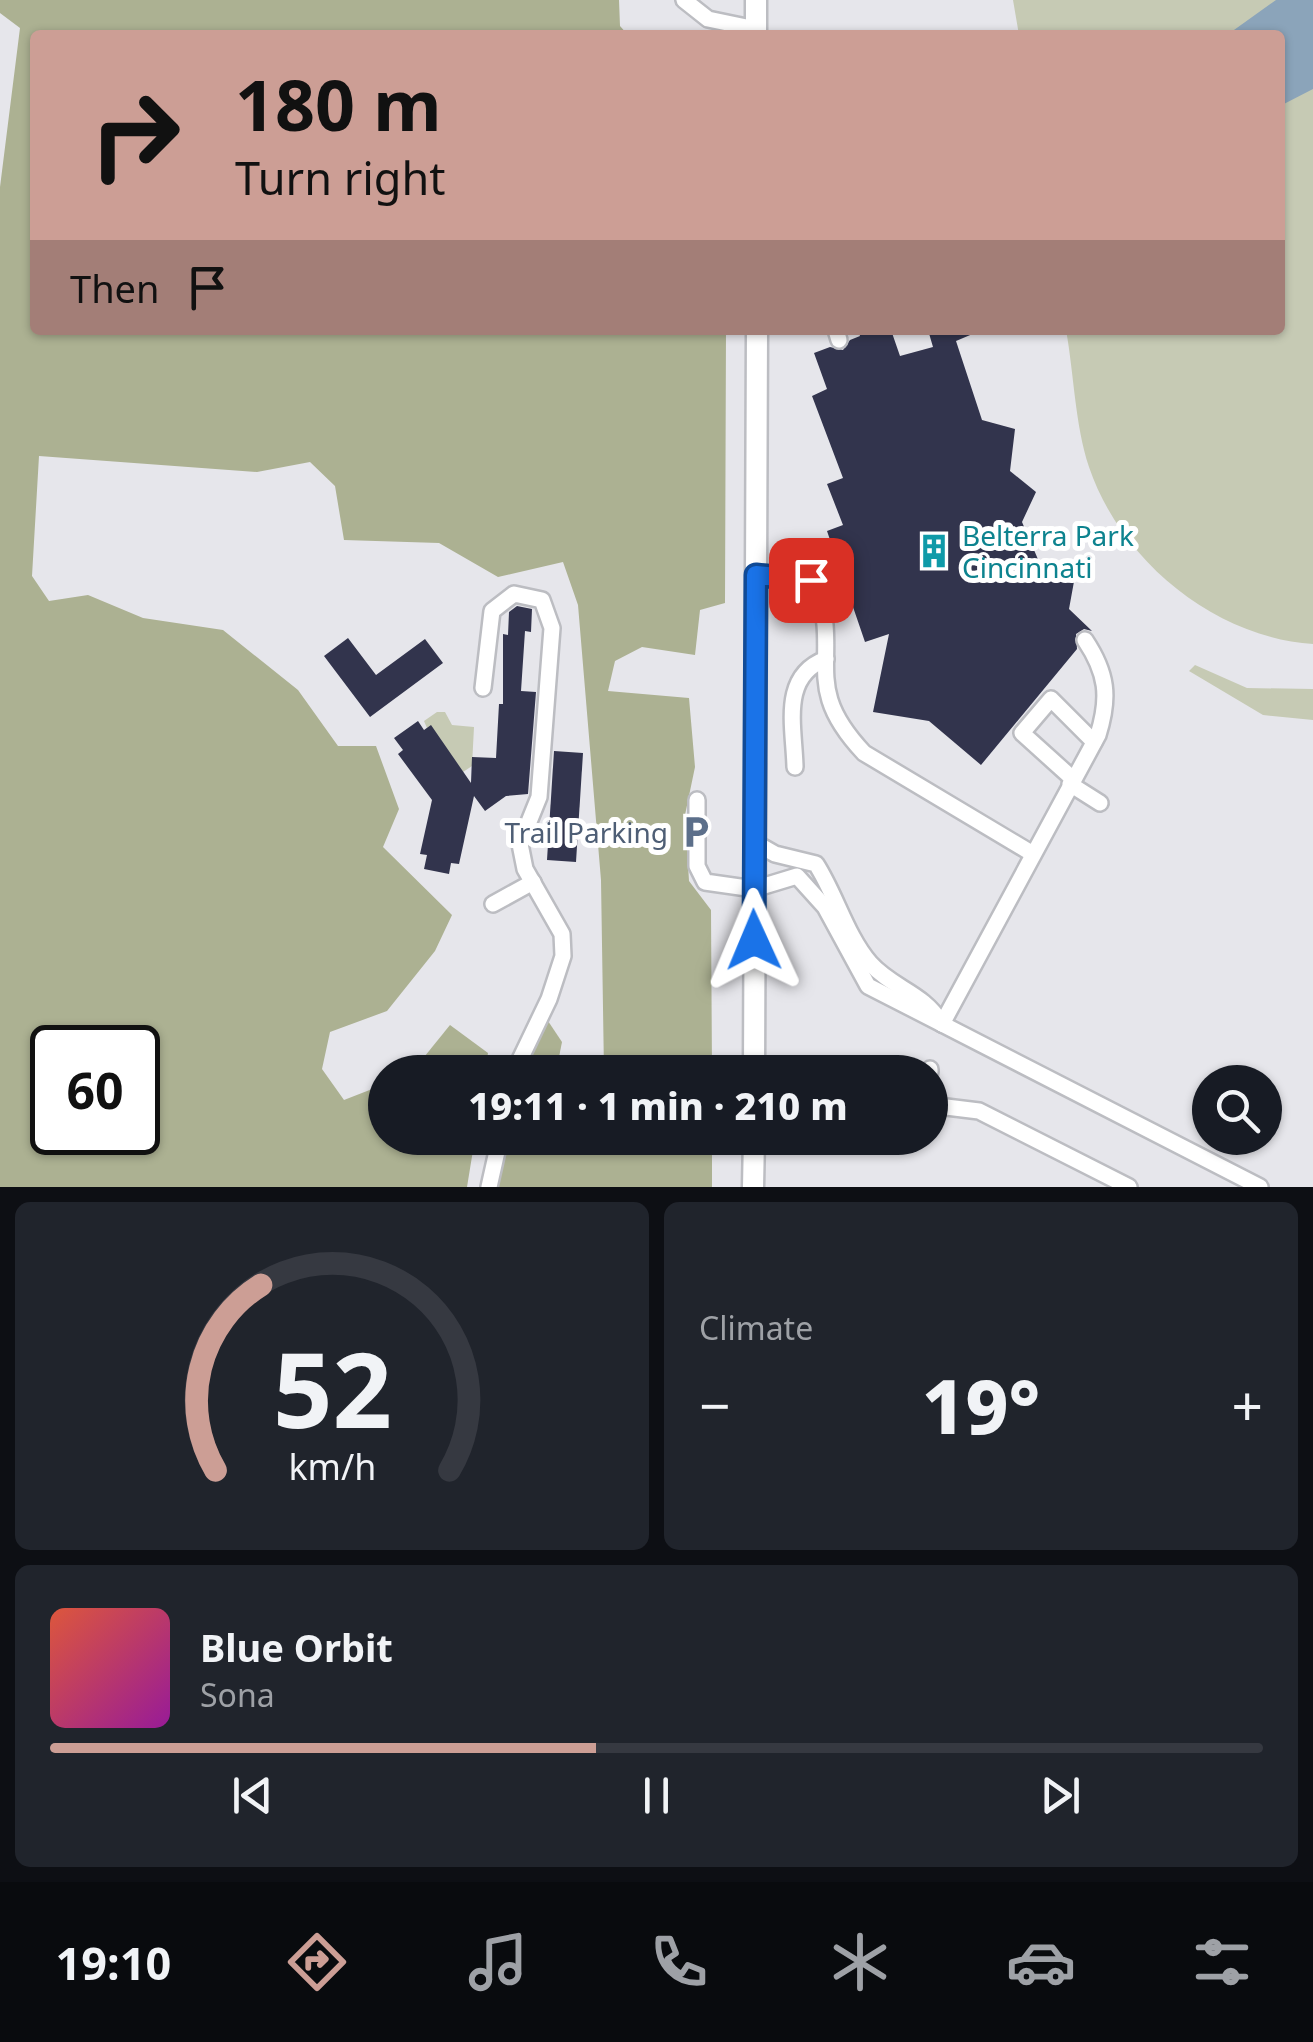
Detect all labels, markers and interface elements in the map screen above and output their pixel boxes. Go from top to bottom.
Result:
text: 180 m [235,56,442,152]
icon: right [70,70,200,200]
text: Turn right [235,147,446,208]
icon: arrive [180,260,235,315]
text: Then [70,262,160,314]
place label: Belterra Park Cincinnati [962,516,1134,586]
building icon: Belterra Park Cincinnati [915,532,953,570]
pin [769,538,854,623]
icon: arrive [784,553,839,608]
place label: Trail Parking [504,813,668,851]
parking icon: Trail Parking [677,813,715,851]
position arrow [702,888,806,992]
speed limit sign: 60 [30,1025,160,1155]
map controls [1192,1065,1282,1155]
button: search [1192,1065,1282,1155]
text: 19:11 · 1 min · 210 m [468,1079,848,1131]
text: Climate [699,1306,813,1349]
text: 52 [273,1317,391,1458]
text: 19° [922,1354,1040,1456]
text: − [699,1367,730,1442]
text: + [1232,1367,1263,1442]
text: km/h [288,1442,376,1490]
text: Blue Orbit [200,1621,393,1673]
text: Sona [200,1673,275,1716]
icon: previous [225,1768,280,1823]
icon: pause [629,1768,684,1823]
icon: next [1033,1768,1088,1823]
icon: directions [282,1927,352,1997]
icon: music [463,1927,533,1997]
icon: phone [644,1927,714,1997]
icon: climate [825,1927,895,1997]
icon: car [1006,1927,1076,1997]
icon: filters [1187,1927,1257,1997]
text: 19:10 [56,1932,171,1993]

